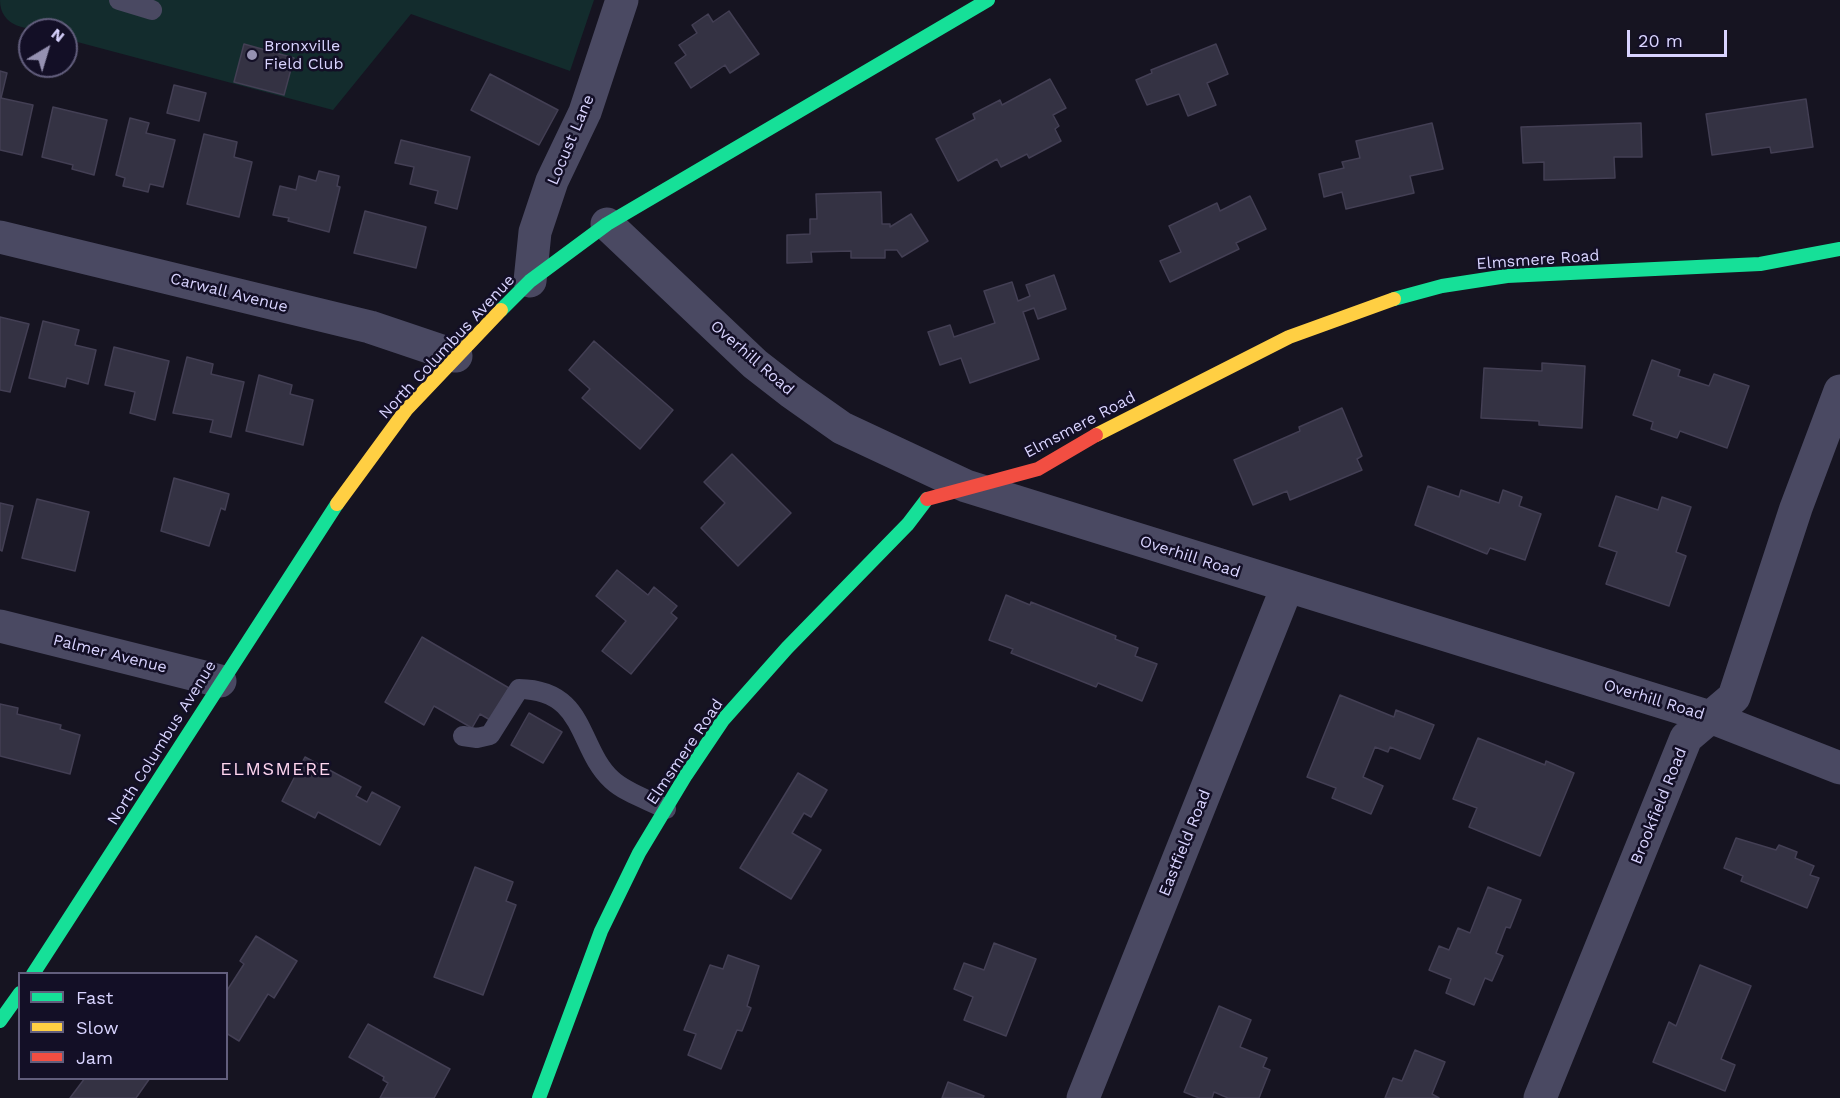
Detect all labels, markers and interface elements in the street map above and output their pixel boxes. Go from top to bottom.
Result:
north arrow [18,18,78,78]
scale bar [1630,18,1730,56]
text: N [48,24,69,46]
text: 20 m [1638,30,1683,51]
place label: Bronxville Field Club [264,36,343,74]
marker: Bronxville Field Club [245,48,259,62]
street label: Locust Lane [543,92,599,188]
street label: Elmsmere Road [1476,246,1600,274]
street label: Carwall Avenue [168,269,290,317]
street label: North Columbus Avenue [375,271,519,423]
street label: Overhill Road [706,316,798,400]
street label: Elmsmere Road [1021,388,1139,462]
street label: Overhill Road [1137,532,1243,582]
street label: Palmer Avenue [51,631,169,677]
street label: North Columbus Avenue [103,657,221,829]
street label: Overhill Road [1601,676,1707,724]
street label: Elmsmere Road [643,696,727,808]
street label: Brookfield Road [1627,745,1691,867]
district label: ELMSMERE [220,759,332,781]
street label: Eastfield Road [1155,787,1215,899]
legend [18,972,228,1080]
text: Fast [76,987,113,1008]
text: Slow [76,1017,119,1038]
text: Jam [76,1047,113,1068]

